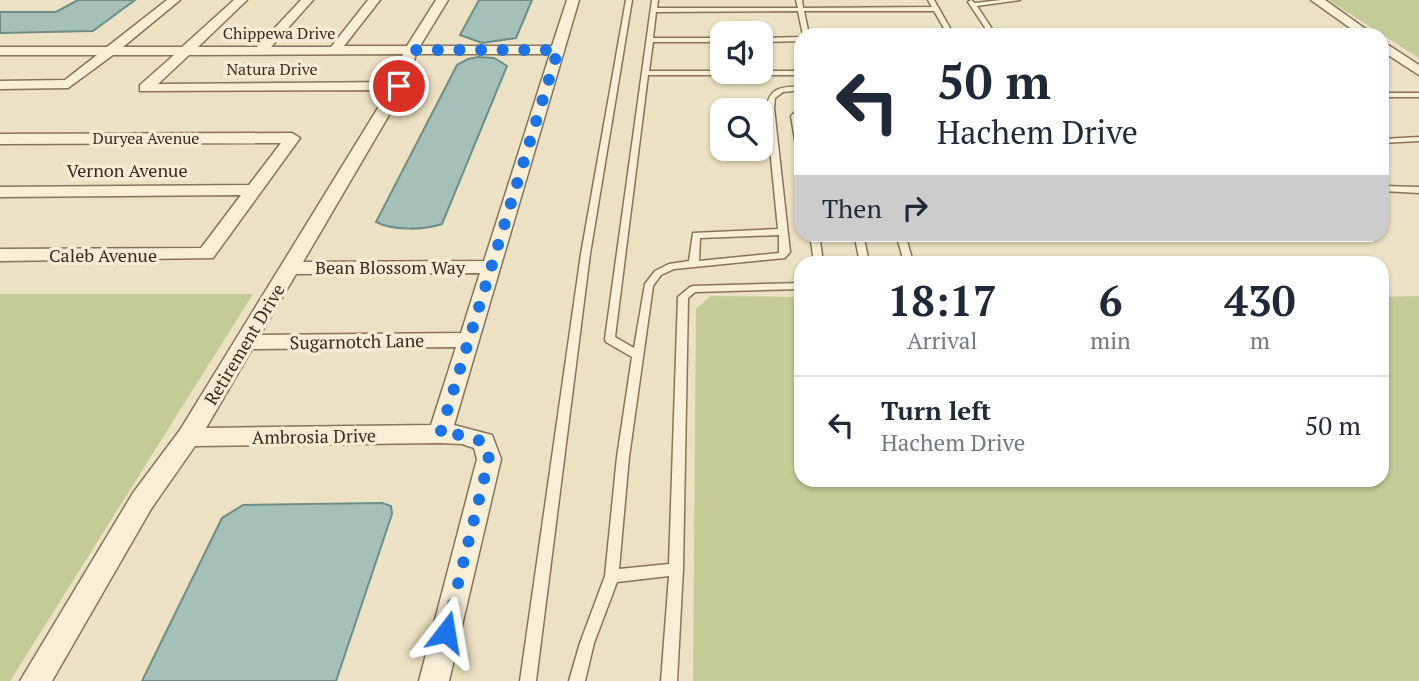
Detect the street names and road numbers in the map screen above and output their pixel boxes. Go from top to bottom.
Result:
street label: Chippewa Drive [223,22,335,44]
street label: Natura Drive [226,58,318,80]
street label: Duryea Avenue [93,127,199,149]
street label: Vernon Avenue [67,158,187,182]
street label: Caleb Avenue [49,243,157,267]
street label: Bean Blossom Way [315,255,466,279]
street label: Retirement Drive [198,279,290,409]
street label: Sugarnotch Lane [289,328,425,354]
street label: Ambrosia Drive [252,423,376,449]

